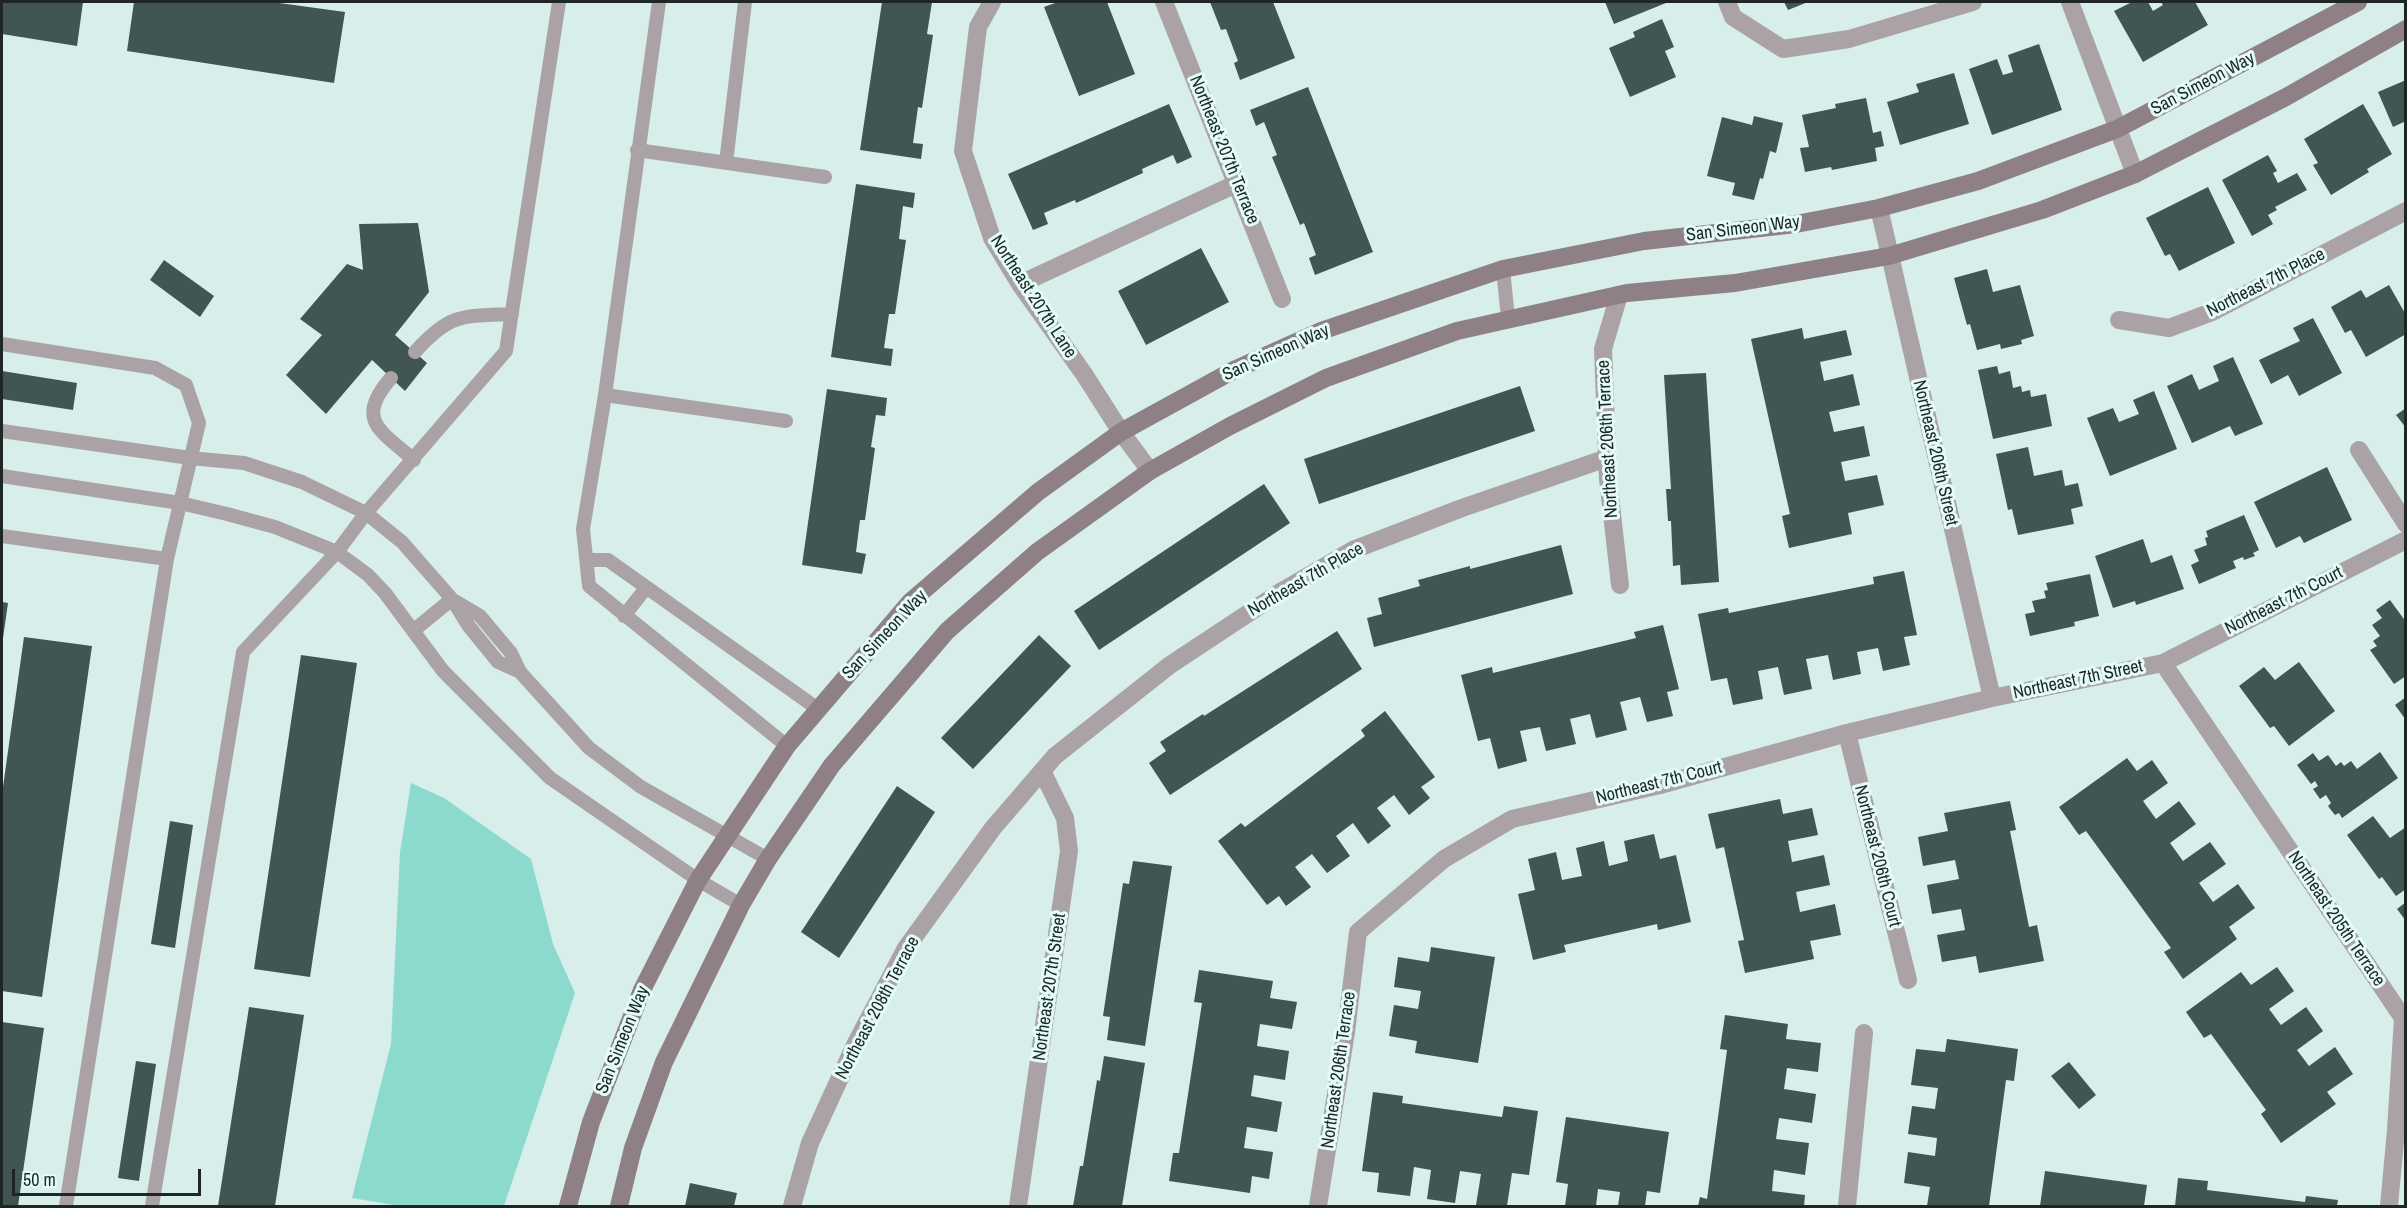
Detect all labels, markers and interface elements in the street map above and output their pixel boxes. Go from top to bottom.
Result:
street label: San Simeon Way [2147,48,2259,120]
street label: Northeast 207th Terrace [1184,73,1264,227]
street label: San Simeon Way [1685,211,1801,247]
street label: Northeast 207th Lane [985,232,1081,362]
street label: Northeast 7th Place [2203,244,2329,322]
street label: San Simeon Way [1219,320,1333,386]
street label: Northeast 206th Terrace [1593,359,1623,519]
street label: Northeast 206th Street [1908,378,1962,528]
street label: Northeast 7th Place [1244,538,1368,622]
street label: Northeast 7th Court [2222,562,2346,640]
street label: San Simeon Way [838,586,932,684]
street label: Northeast 7th Street [2011,656,2145,704]
street label: Northeast 7th Court [1594,757,1724,809]
street label: Northeast 206th Court [1849,783,1905,929]
street label: Northeast 205th Terrace [2283,847,2389,991]
street label: Northeast 207th Street [1029,912,1071,1062]
street label: Northeast 208th Terrace [831,933,925,1083]
street label: San Simeon Way [592,983,654,1097]
street label: Northeast 206th Terrace [1317,990,1361,1150]
scale bar [15,1157,204,1195]
text: 50 m [23,1167,56,1192]

